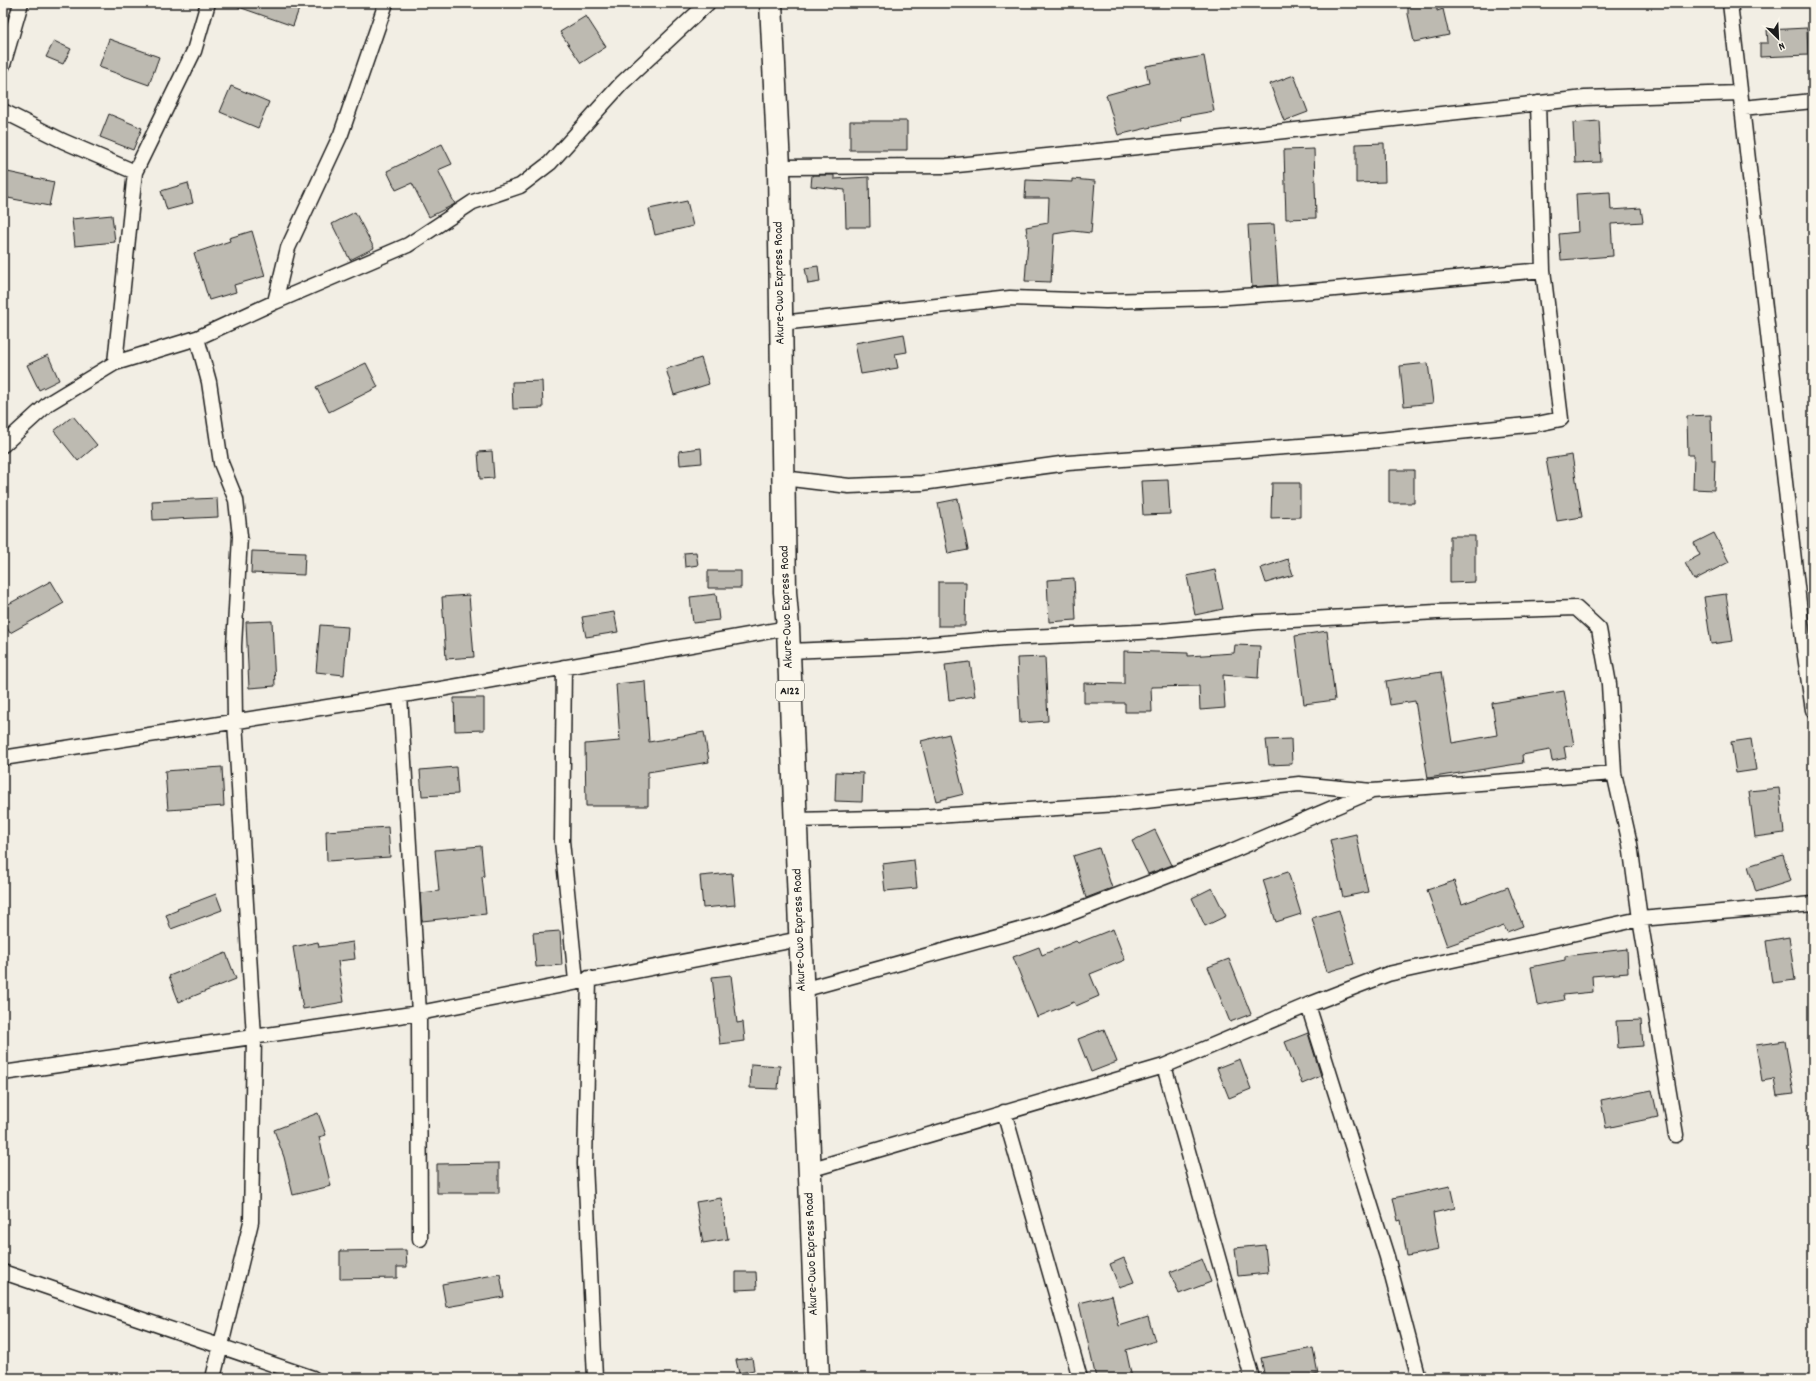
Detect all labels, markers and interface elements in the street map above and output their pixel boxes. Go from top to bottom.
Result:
north arrow [1758,18,1798,58]
text: N [1775,37,1787,54]
street label: Akure-Owo Express Road [769,221,791,345]
street label: Akure-Owo Express Road [775,545,799,669]
road number: A122 [776,681,804,701]
street label: Akure-Owo Express Road [788,868,812,992]
street label: Akure-Owo Express Road [800,1192,824,1316]

